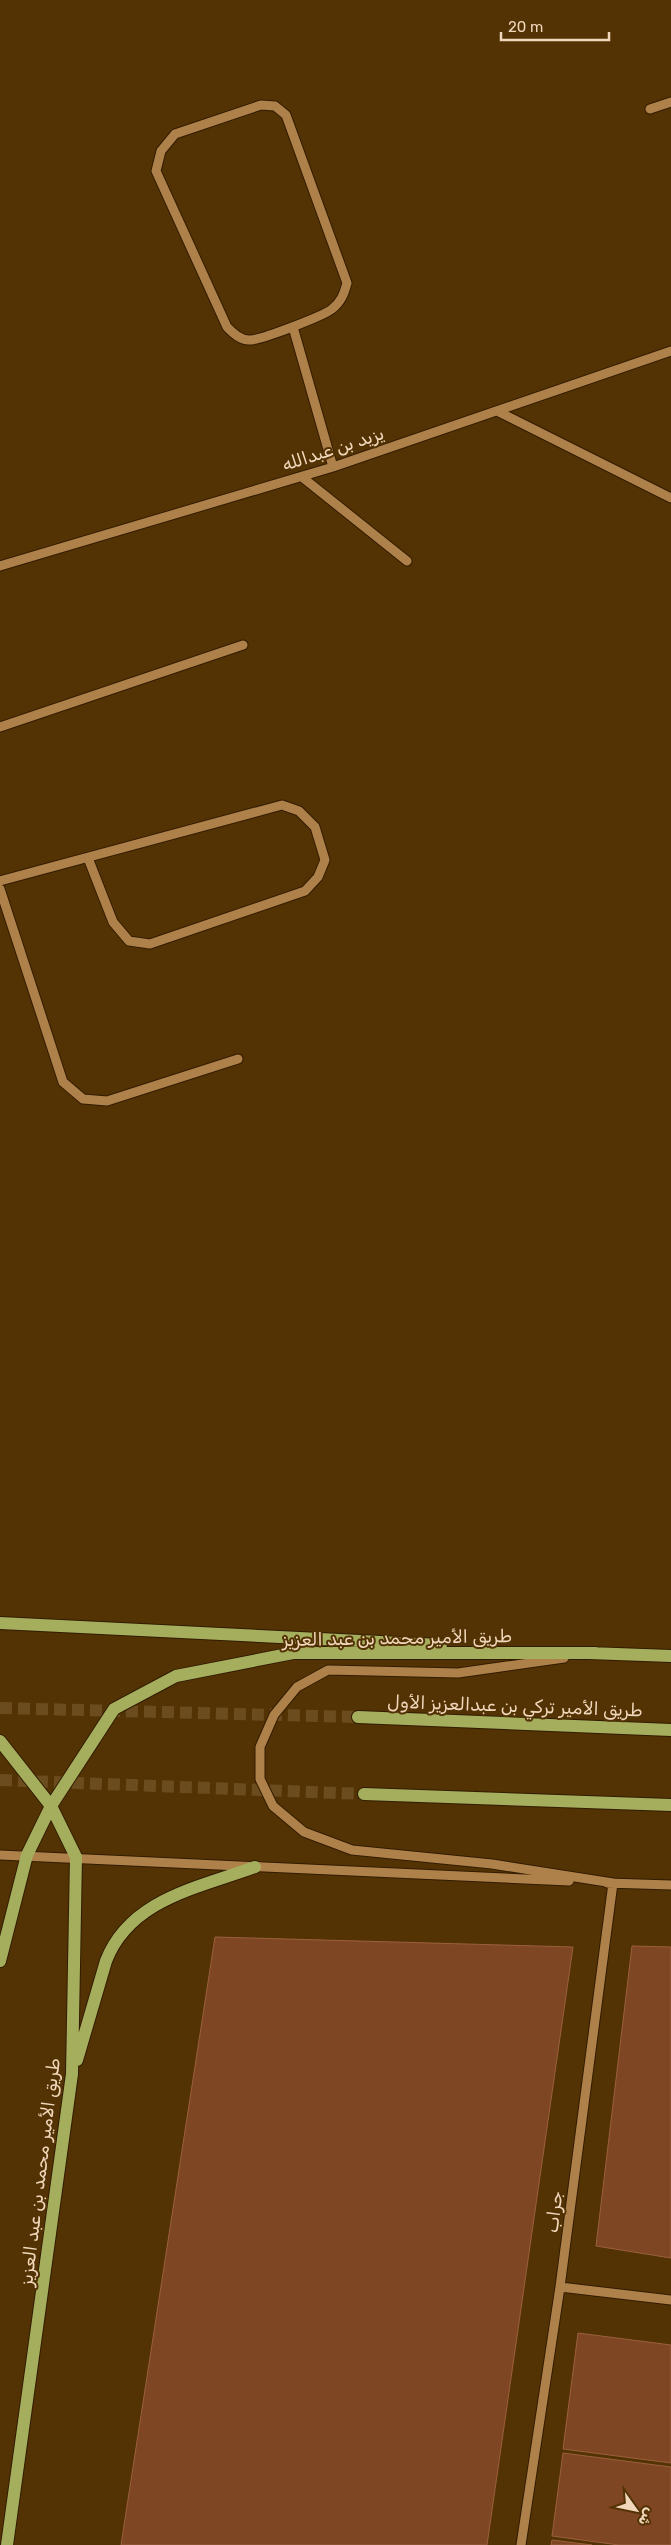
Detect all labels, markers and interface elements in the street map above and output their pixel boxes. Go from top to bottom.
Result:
scale bar [501,10,608,42]
text: 20 m [508,18,543,36]
street label: يزيد بن عبدالله [279,422,387,476]
street label: طريق الأمير محمد بن عبد العزيز [281,1625,512,1651]
street label: طريق الأمير تركي بن عبدالعزيز الأول [387,1691,643,1723]
street label: طريق الأمير محمد بن عبد العزيز [15,2057,65,2288]
street label: جراب [541,2190,567,2234]
north arrow [611,2485,661,2535]
text: ش [634,2505,658,2529]

